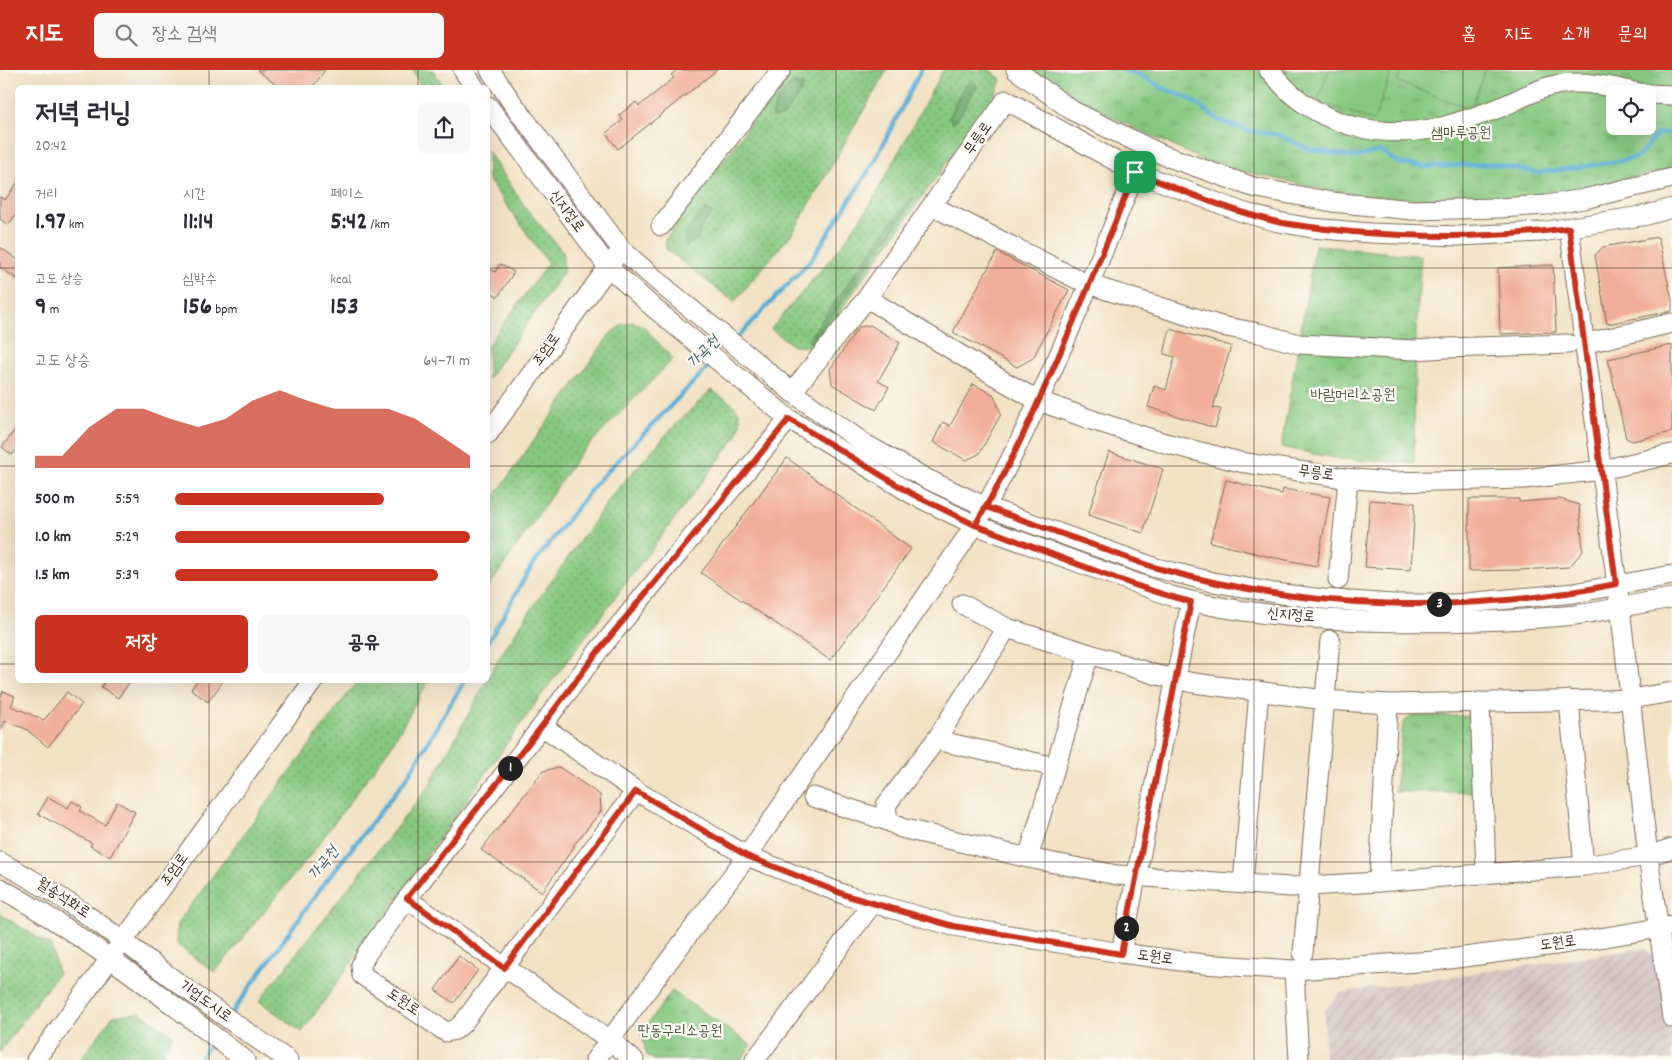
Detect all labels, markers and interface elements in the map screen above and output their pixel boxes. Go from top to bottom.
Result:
search box [94,13,444,58]
text: 지도 [25,18,64,52]
icon: search [112,21,140,49]
text: 장소 검색 [152,22,217,49]
text: 홈 [1462,23,1476,48]
text: 지도 [1504,23,1533,48]
text: 소개 [1561,23,1590,48]
text: 문의 [1618,23,1647,48]
map controls [1606,85,1656,135]
button: locate [1606,85,1656,135]
text: 저녁 러닝 [35,96,132,136]
button: share [418,102,470,154]
street label: 무릉로 [960,118,998,160]
park label: 샘마루공원 [1431,123,1491,145]
text: 20:42 [35,135,67,158]
pin [1114,151,1156,193]
icon: arrive [1121,158,1149,186]
text: 거리 [35,185,58,205]
text: 시간 [183,185,205,205]
text: 페이스 [330,185,364,205]
street label: 신지정로 [543,186,589,238]
text: 1.97 [35,205,66,241]
text: 11:14 [183,205,214,241]
text: 5:42 [330,205,367,241]
text: km [66,215,84,235]
text: /km [367,215,390,235]
text: 고도 상승 [35,270,83,290]
text: 심박수 [183,270,216,290]
text: kcal [330,270,352,290]
text: 9 [35,290,46,326]
text: 156 [183,290,212,326]
text: 153 [330,290,358,326]
text: m [46,300,59,320]
text: bpm [212,300,237,320]
street label: 조엄로 [527,329,567,371]
water label: 가곡천 [682,330,727,375]
text: 고도 상승 [35,350,90,373]
text: 64–71 m [423,350,470,373]
park label: 바람머리소공원 [1311,385,1395,407]
street label: 무릉로 [1297,461,1335,487]
text: 500 m [35,488,75,511]
text: 5:59 [115,488,140,511]
text: 1.0 km [35,526,71,549]
text: 5:29 [115,526,139,549]
text: 1.5 km [35,564,70,587]
text: 5:39 [115,564,140,587]
pin: 3 [1426,592,1452,616]
text: 3 [1436,594,1443,614]
street label: 신지정로 [1266,603,1316,629]
button: 저장 [35,615,248,673]
button: 공유 [258,615,470,673]
pin: 1 [498,756,522,780]
text: 1 [509,758,512,778]
water label: 가곡천 [303,840,346,886]
street label: 조엄로 [155,849,195,891]
street label: 월송석화로 [32,873,94,925]
pin: 2 [1114,916,1138,940]
text: 2 [1123,918,1130,938]
street label: 도원로 [1539,931,1577,957]
street label: 도원로 [1136,945,1174,971]
street label: 기업도시로 [174,975,236,1029]
street label: 도원로 [382,984,424,1022]
park label: 딴동구리소공원 [638,1021,722,1043]

